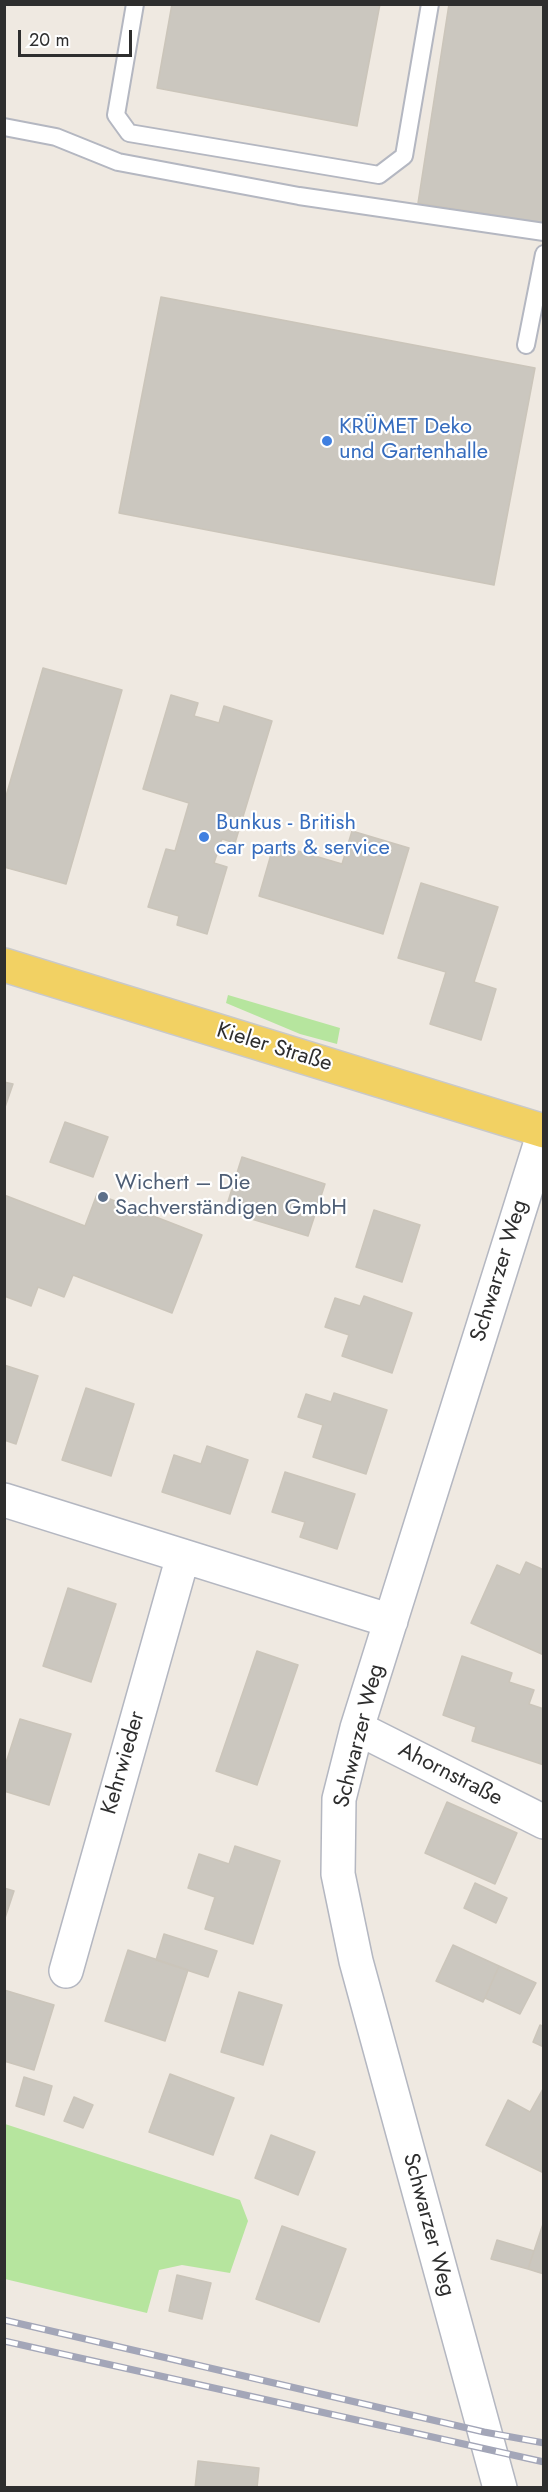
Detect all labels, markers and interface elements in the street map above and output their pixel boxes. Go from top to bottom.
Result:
scale bar [21,18,135,56]
text: 20 m [29,27,69,53]
place label: KRÜMET Deko und Gartenhalle [339,415,488,466]
marker: KRÜMET Deko und Gartenhalle [320,434,334,448]
place label: Bunkus - British car parts & service [216,811,390,862]
marker: Bunkus - British car parts & service [197,830,211,844]
street label: Kieler Straße [213,1018,335,1078]
place label: Wichert – Die Sachverständigen GmbH [115,1171,347,1222]
marker: Wichert – Die Sachverständigen GmbH [96,1190,110,1204]
street label: Schwarzer Weg [466,1197,534,1345]
street label: Schwarzer Weg [329,1662,391,1810]
street label: Kehrwieder [97,1708,151,1818]
street label: Ahornstraße [394,1738,506,1812]
street label: Schwarzer Weg [396,2151,460,2299]

